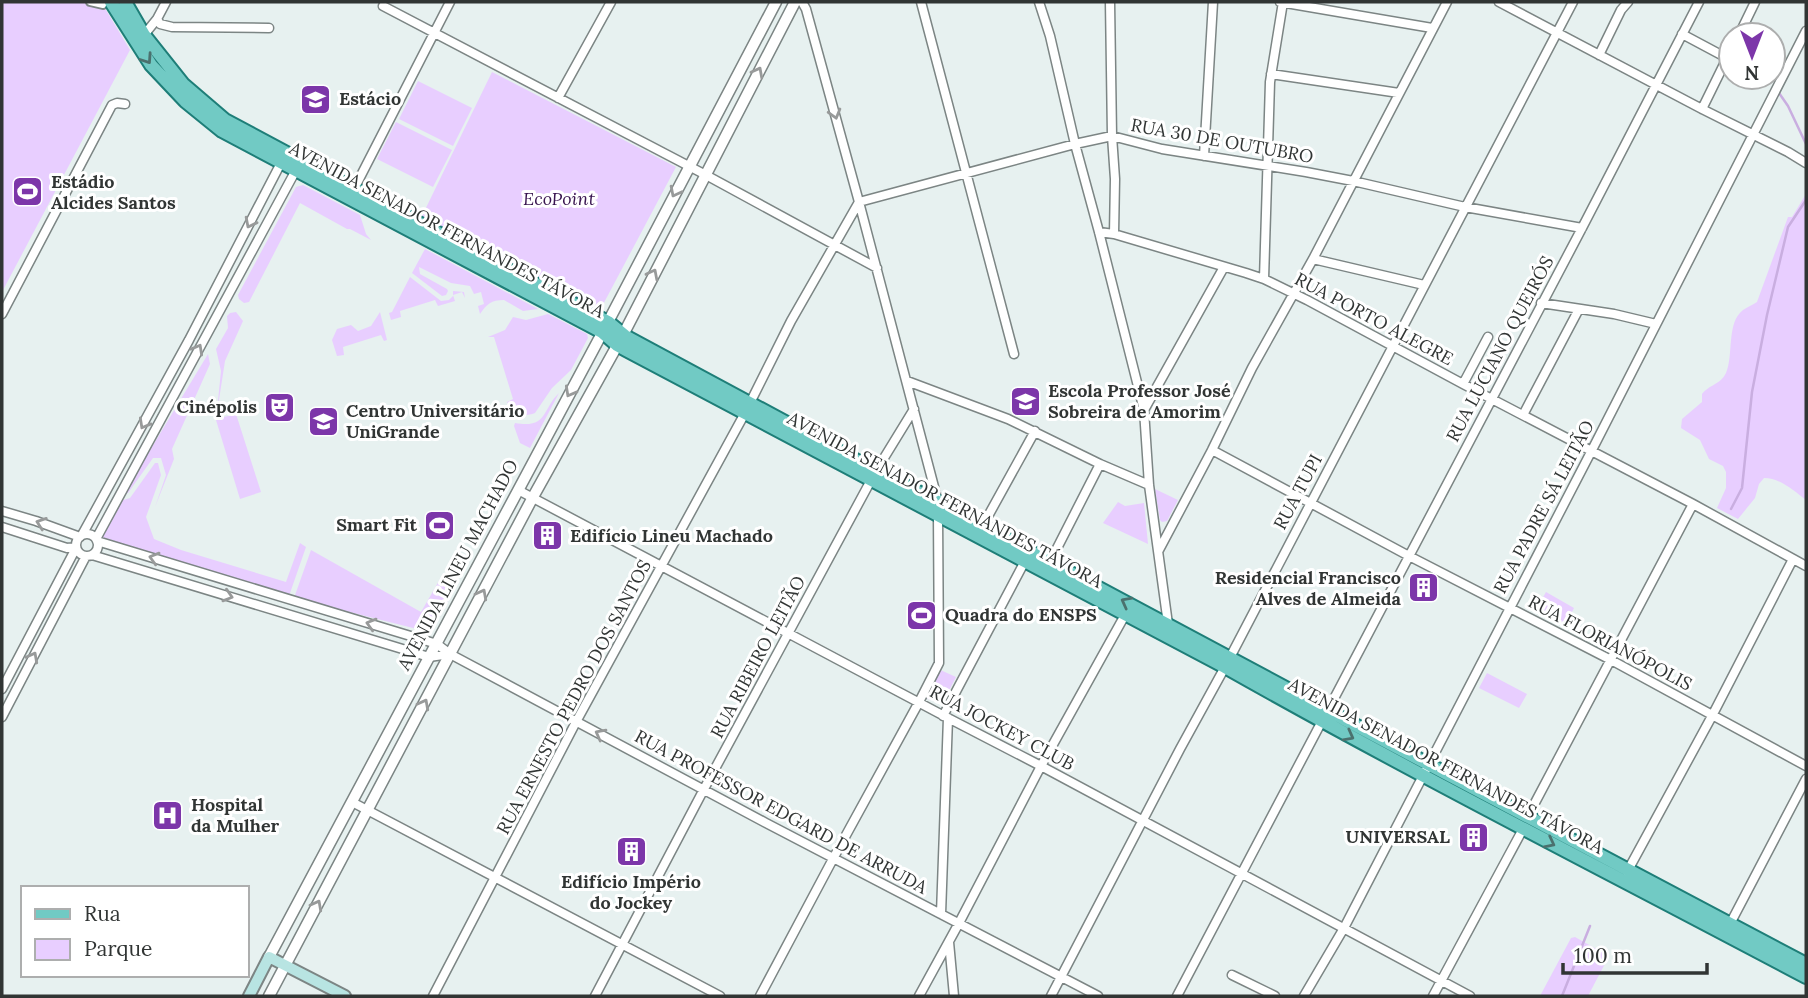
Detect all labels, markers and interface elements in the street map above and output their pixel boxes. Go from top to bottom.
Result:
north arrow [1717,21,1787,91]
one-way arrow [139,51,151,64]
text: N [1744,61,1759,85]
one-way arrow [750,67,763,79]
school or university icon: Estácio [299,82,333,116]
place label: Estácio [339,87,401,110]
one-way arrow [827,108,841,120]
street label: RUA 30 DE OUTUBRO [1129,113,1315,168]
street label: AVENIDA SENADOR FERNANDES TÁVORA [285,136,609,323]
place label: Estádio Alcides Santos [51,170,176,214]
sports icon: Estádio Alcides Santos [11,175,45,209]
one-way arrow [670,185,683,197]
park label: EcoPoint [523,187,595,210]
one-way arrow [244,216,258,228]
street label: RUA LUCIANO QUEIRÓS [1441,252,1558,446]
street label: RUA PORTO ALEGRE [1291,267,1457,370]
one-way arrow [645,269,659,281]
one-way arrow [190,344,204,357]
place label: Escola Professor José Sobreira de Amorim [1048,379,1231,423]
school or university icon: Escola Professor José Sobreira de Amorim [1008,384,1042,418]
one-way arrow [565,385,578,397]
theatre icon: Cinépolis [263,390,297,424]
place label: Cinépolis [176,395,257,418]
place label: Centro Universitário UniGrande [346,399,525,443]
school or university icon: Centro Universitário UniGrande [306,404,340,438]
street label: AVENIDA SENADOR FERNANDES TÁVORA [783,406,1107,593]
street label: RUA PADRE SÁ LEITÃO [1488,416,1599,597]
one-way arrow [139,417,152,429]
street label: RUA TUPI [1268,450,1327,533]
street label: AVENIDA LINEU MACHADO [392,455,523,675]
sports icon: Smart Fit [423,508,457,542]
place label: Smart Fit [336,513,418,536]
one-way arrow [35,517,48,531]
building icon: Edifício Lineu Machado [530,519,564,553]
place label: Edifício Lineu Machado [570,524,773,547]
one-way arrow [148,551,160,566]
street label: RUA ERNESTO PEDRO DOS SANTOS [491,555,656,838]
place label: Residencial Francisco Alves de Almeida [1215,566,1402,610]
building icon: Residencial Francisco Alves de Almeida [1407,571,1441,605]
street label: RUA RIBEIRO LEITÃO [705,572,810,742]
one-way arrow [222,588,234,603]
one-way arrow [474,589,488,601]
street label: RUA FLORIANÓPOLIS [1524,590,1696,696]
one-way arrow [1121,597,1134,611]
sports icon: Quadra do ENSPS [905,598,939,632]
place label: Quadra do ENSPS [945,603,1097,626]
one-way arrow [365,618,377,633]
one-way arrow [25,652,39,664]
street label: AVENIDA SENADOR FERNANDES TÁVORA [1284,672,1608,859]
street label: RUA JOCKEY CLUB [926,680,1079,775]
one-way arrow [416,699,429,711]
street label: RUA PROFESSOR EDGARD DE ARRUDA [631,724,932,899]
one-way arrow [1342,727,1354,741]
one-way arrow [595,729,608,743]
place label: Hospital da Mulher [191,793,280,837]
hospital icon: Hospital da Mulher [151,798,185,832]
building icon: UNIVERSAL [1456,820,1490,854]
place label: UNIVERSAL [1346,825,1450,848]
building icon: Edifício Império do Jockey [614,834,648,868]
one-way arrow [1543,834,1555,848]
place label: Edifício Império do Jockey [561,870,701,914]
legend [21,886,248,977]
text: Rua [84,900,121,927]
one-way arrow [309,900,322,912]
scale bar [1563,932,1706,976]
text: Parque [84,935,152,962]
text: 100 m [1574,942,1632,969]

